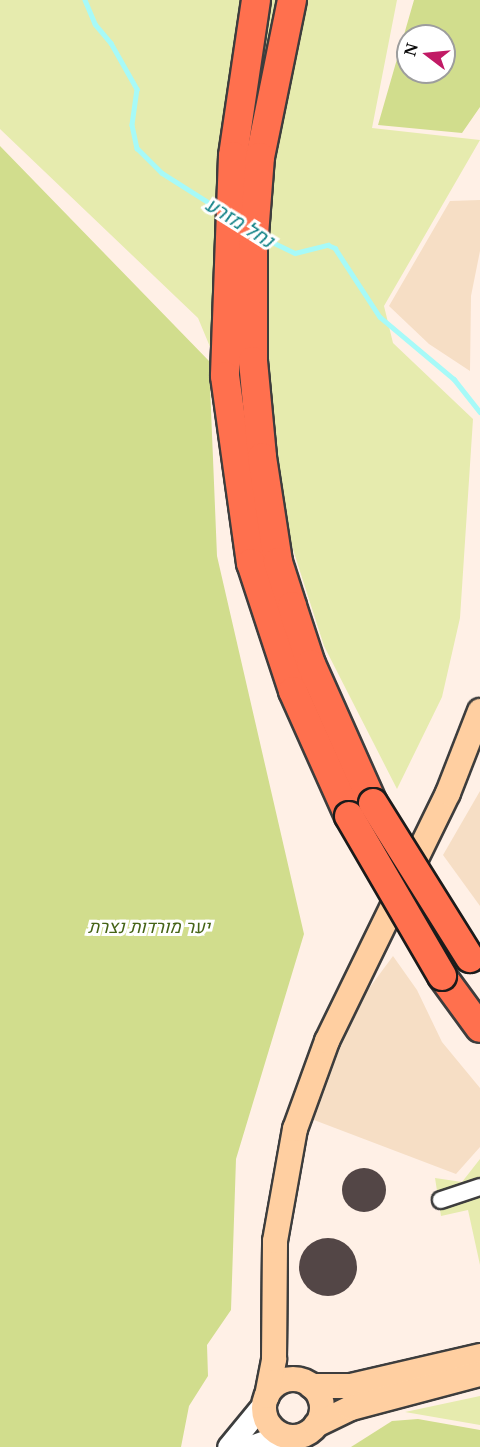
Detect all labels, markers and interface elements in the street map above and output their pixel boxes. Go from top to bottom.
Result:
north arrow [396,24,456,84]
text: N [398,41,423,59]
water label: נחל מזרע [201,192,279,252]
park label: יער מורדות נצרת [88,915,210,937]

